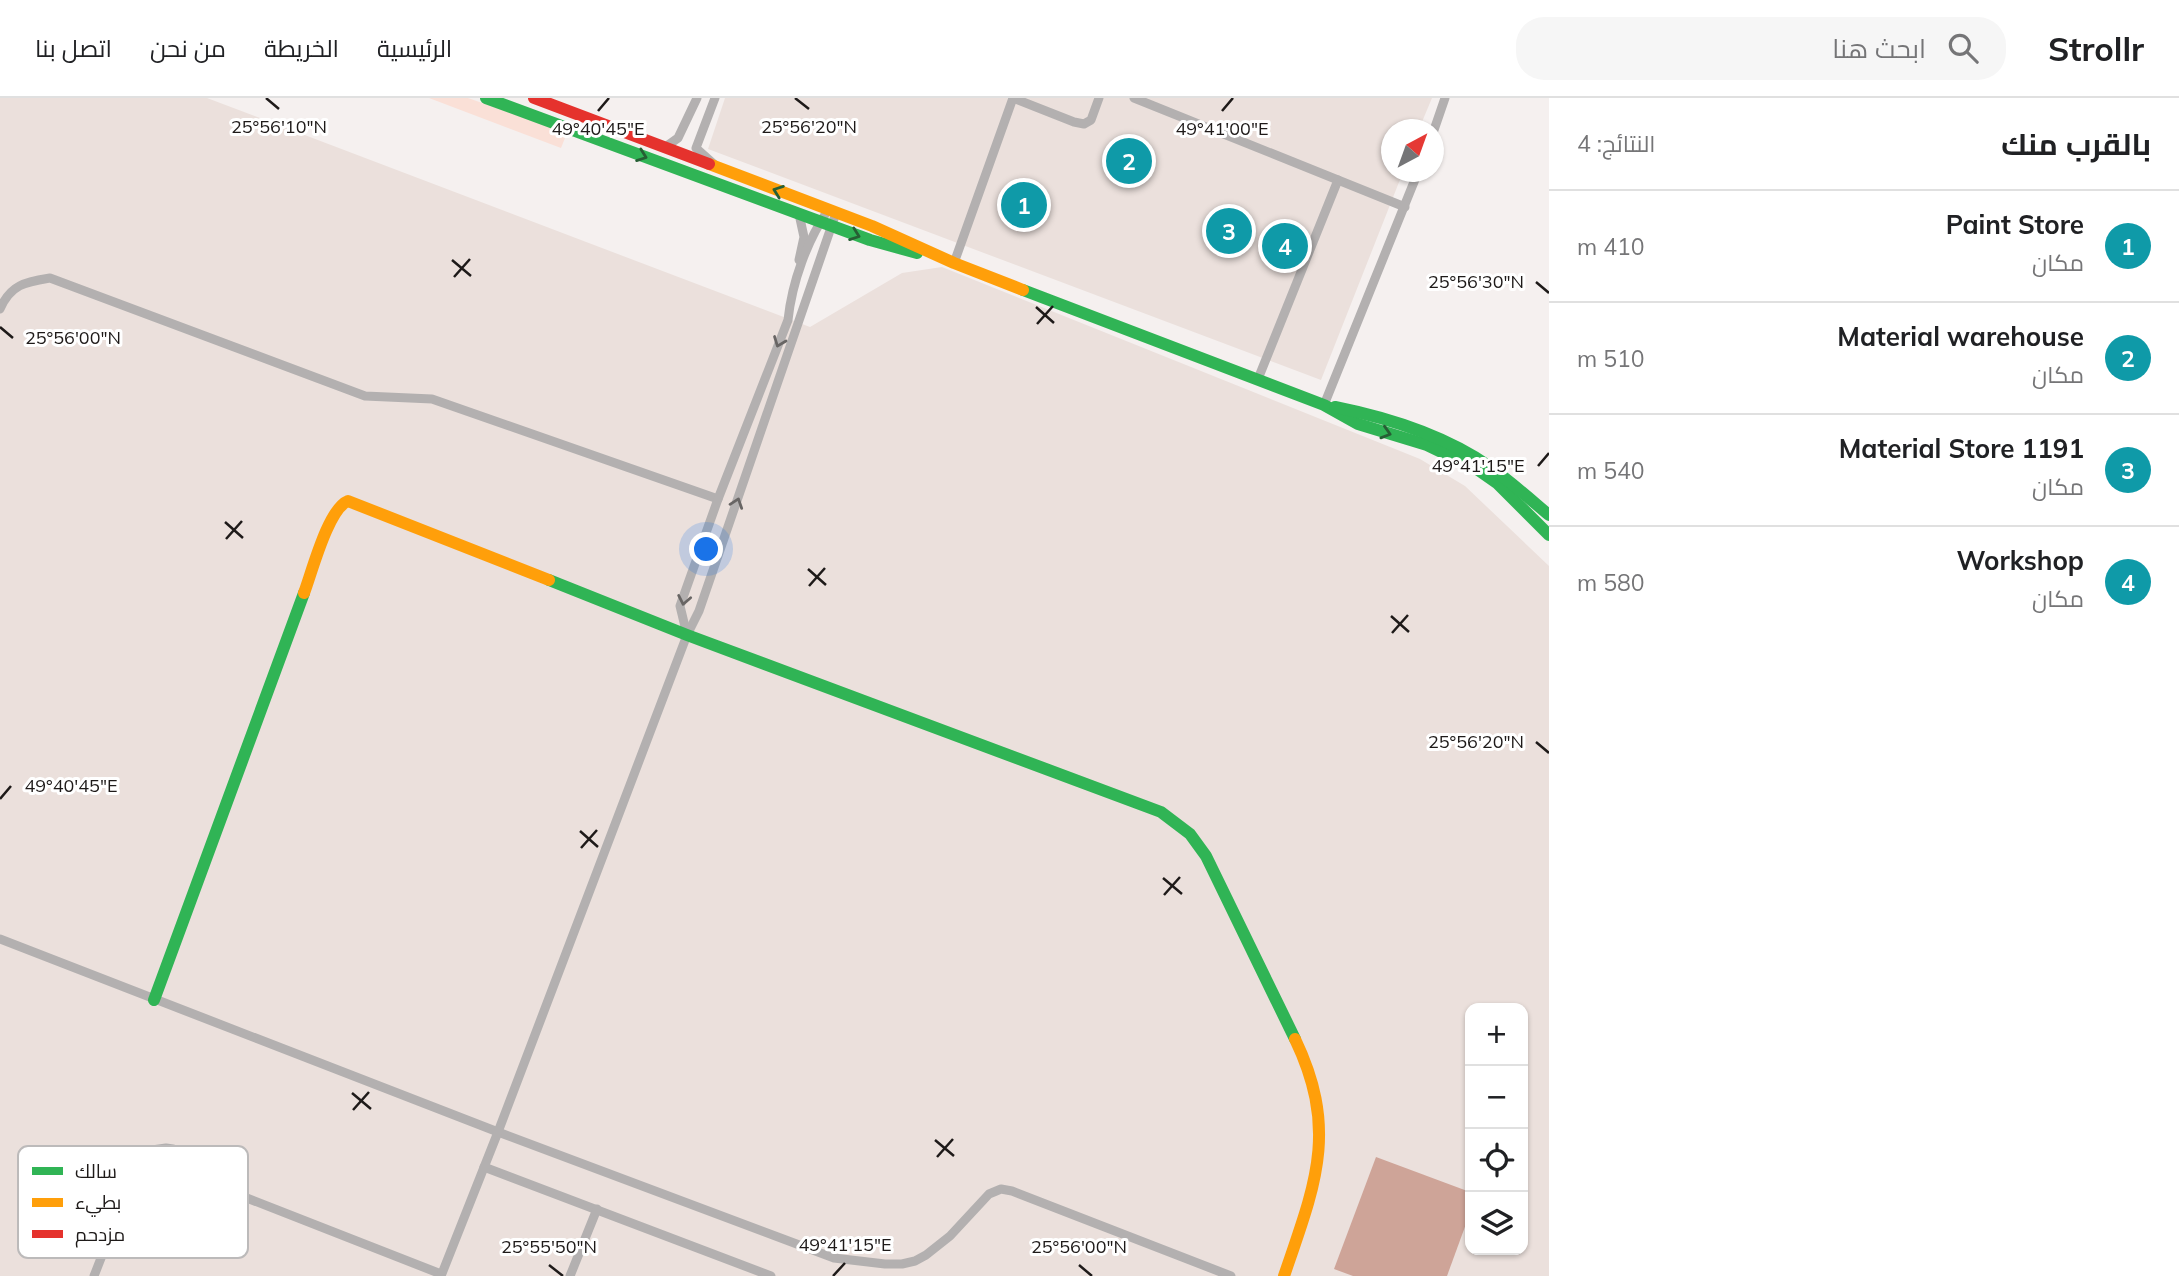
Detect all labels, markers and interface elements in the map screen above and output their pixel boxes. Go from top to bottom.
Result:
search box [1516,17,2006,80]
text: Strollr [2048,28,2144,69]
icon: search [1944,29,1982,67]
text: ابحث هنا [1832,32,1926,65]
text: اتصل بنا [35,33,112,63]
text: من نحن [150,33,226,63]
text: الخريطة [264,33,339,63]
text: الرئيسية [377,33,452,63]
text: 25°56'10"N [231,115,327,138]
text: 25°56'20"N [761,115,857,138]
text: 49°40'45"E [551,117,645,140]
text: 49°41'00"E [1175,117,1269,140]
north arrow [1381,119,1444,182]
text: بالقرب منك [2001,125,2151,163]
text: النتائج: 4 [1577,129,1655,158]
pin: 2 [1106,135,1152,187]
one-way arrow [635,148,647,162]
pin: 1 [1001,179,1047,231]
one-way arrow [772,185,784,199]
pin: 3 [1206,205,1252,257]
text: Paint Store [1946,208,2084,241]
pin: 4 [1262,220,1308,272]
one-way arrow [849,227,861,241]
text: 410 m [1577,232,1645,261]
text: 1 [2121,232,2135,261]
text: مكان [2032,248,2084,277]
text: 25°56'30"N [1428,270,1524,293]
text: Material warehouse [1837,320,2084,353]
text: 25°56'00"N [25,326,121,349]
one-way arrow [774,335,788,347]
text: 510 m [1577,344,1645,373]
text: 2 [2121,344,2135,373]
text: مكان [2032,360,2084,389]
one-way arrow [1380,424,1392,439]
text: 1191 Material Store [1839,432,2084,465]
text: 49°41'15"E [1431,454,1525,477]
text: 540 m [1577,456,1645,485]
text: 3 [2121,456,2135,485]
text: مكان [2032,472,2084,501]
one-way arrow [729,497,743,510]
your location [689,532,723,566]
text: Workshop [1957,544,2084,577]
text: 580 m [1577,568,1645,597]
text: 4 [2121,568,2135,597]
text: مكان [2032,584,2084,613]
one-way arrow [677,595,692,606]
text: 25°56'20"N [1428,730,1524,753]
text: 49°40'45"E [24,774,118,797]
map controls [1465,1003,1528,1255]
button: + [1465,1003,1528,1066]
button: − [1465,1066,1528,1129]
button: locate [1465,1129,1528,1192]
legend [18,1146,248,1258]
text: سالك [75,1159,117,1183]
text: بطيء [75,1190,121,1217]
button: layers [1465,1192,1528,1255]
text: مزدحم [75,1222,125,1248]
text: 49°41'15"E [798,1233,892,1256]
text: 25°55'50"N [501,1235,597,1258]
text: 25°56'00"N [1031,1235,1127,1258]

